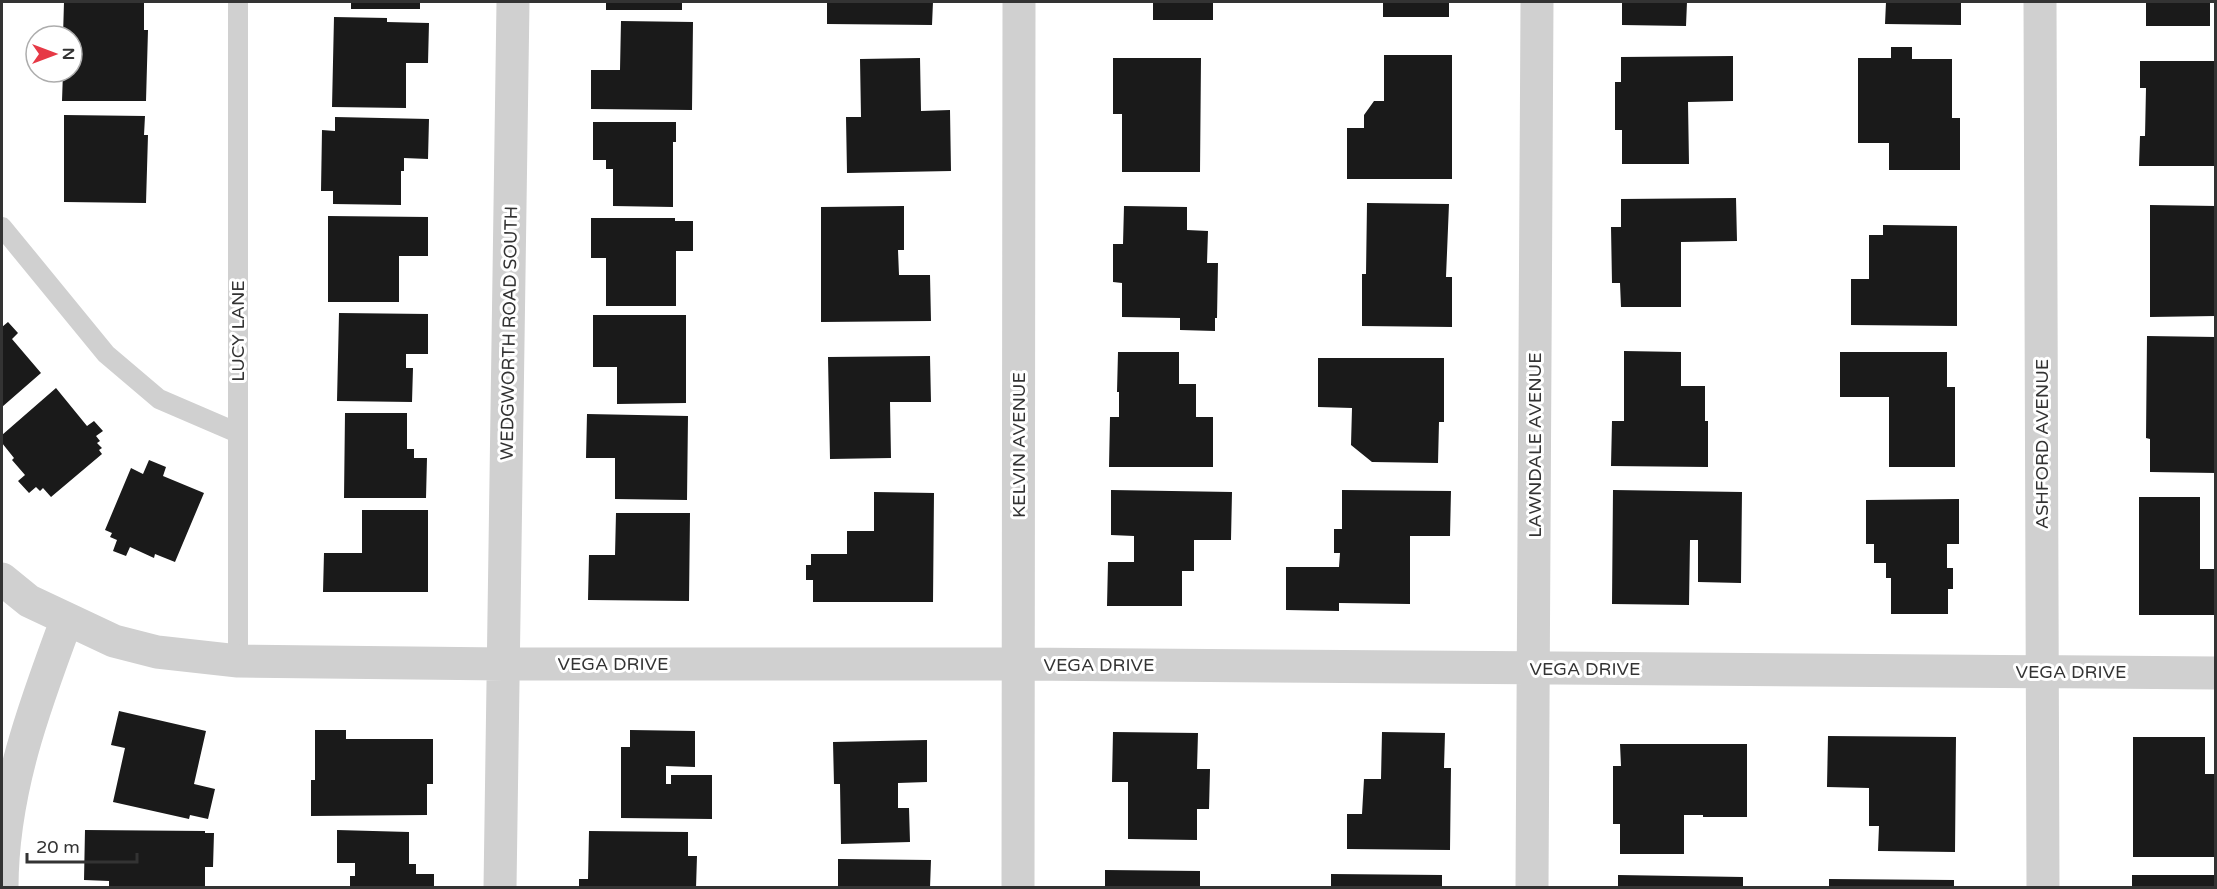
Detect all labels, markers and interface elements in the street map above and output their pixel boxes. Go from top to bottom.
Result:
north arrow [24,24,84,84]
text: N [58,48,78,60]
street label: WEDGWORTH ROAD SOUTH [496,206,522,460]
street label: LUCY LANE [227,280,249,382]
street label: LAWNDALE AVENUE [1524,352,1546,538]
street label: ASHFORD AVENUE [2031,359,2053,529]
street label: KELVIN AVENUE [1008,372,1030,518]
street label: VEGA DRIVE [557,653,669,675]
street label: VEGA DRIVE [1043,654,1155,676]
street label: VEGA DRIVE [1529,658,1641,680]
street label: VEGA DRIVE [2015,661,2127,683]
scale bar [27,826,136,864]
text: 20 m [36,836,80,858]

